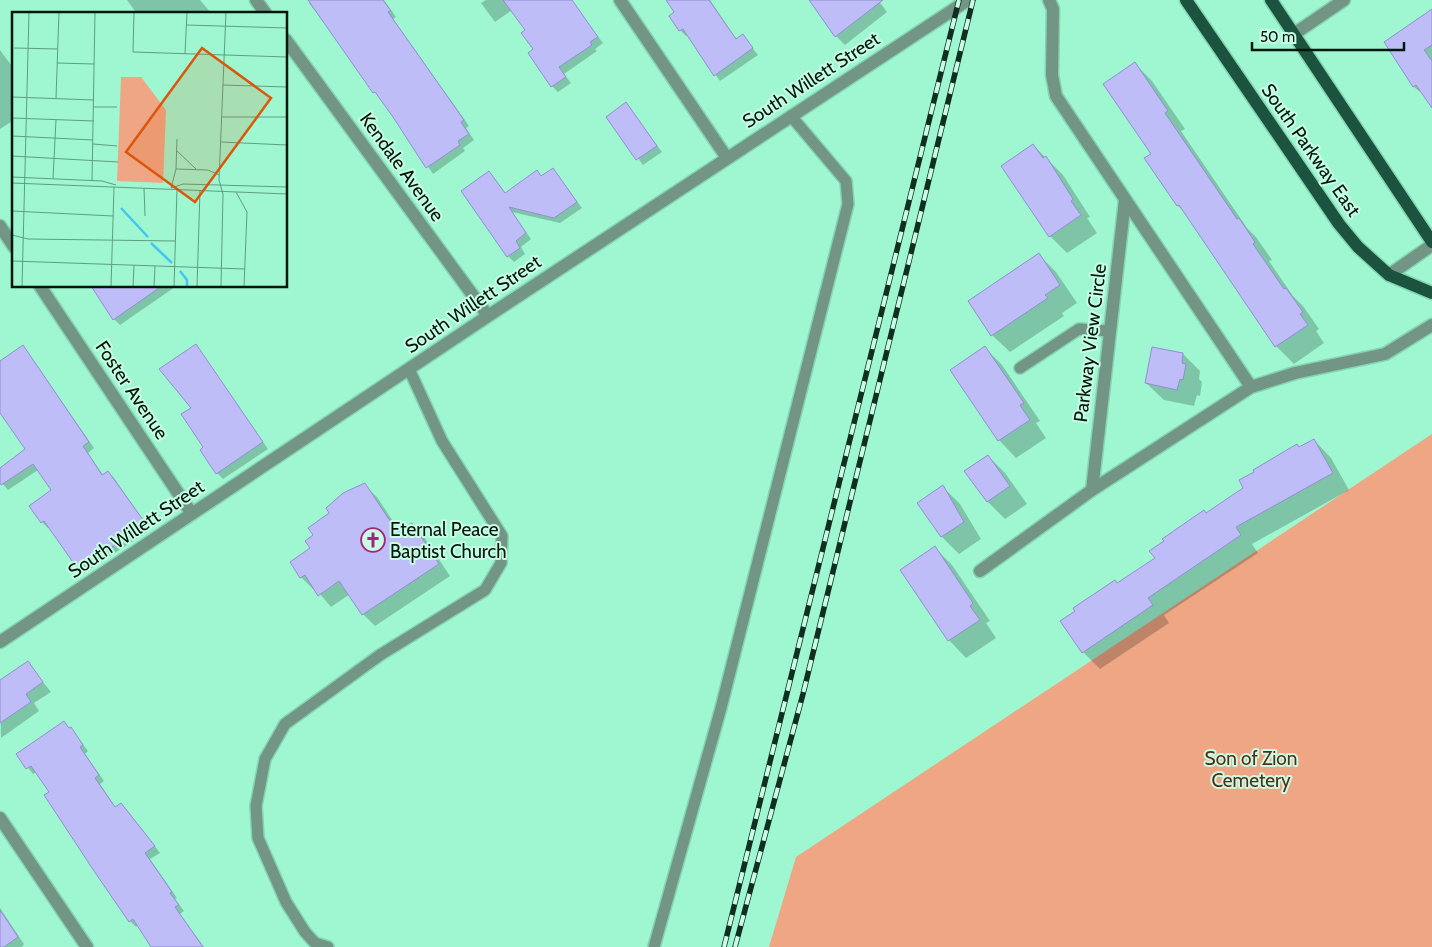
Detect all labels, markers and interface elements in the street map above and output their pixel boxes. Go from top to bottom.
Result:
inset map [12,12,288,288]
scale bar [1252,20,1404,52]
street label: South Willett Street [738,27,884,133]
text: 50 m [1260,28,1295,46]
street label: South Parkway East [1257,79,1366,221]
street label: Kendale Avenue [355,108,449,226]
street label: South Willett Street [401,250,546,358]
street label: Parkway View Circle [1069,262,1111,424]
street label: Foster Avenue [91,336,174,444]
street label: South Willett Street [64,475,209,583]
place label: Eternal Peace Baptist Church [390,518,507,563]
church icon: Eternal Peace Baptist Church [360,527,386,553]
park label: Son of Zion Cemetery [1205,747,1297,792]

